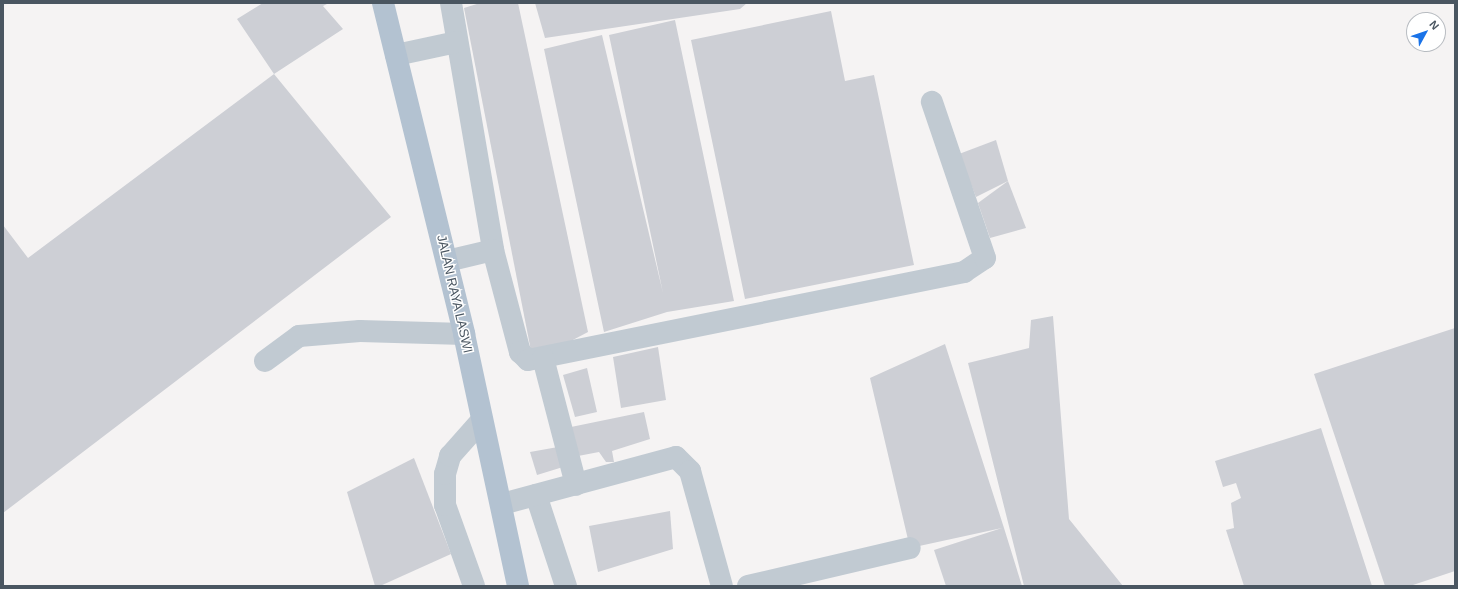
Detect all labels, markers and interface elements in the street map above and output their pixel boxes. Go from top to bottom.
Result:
north arrow [1406,12,1446,52]
text: N [1427,18,1442,32]
street label: JALAN RAYA LASWI [433,233,475,355]

